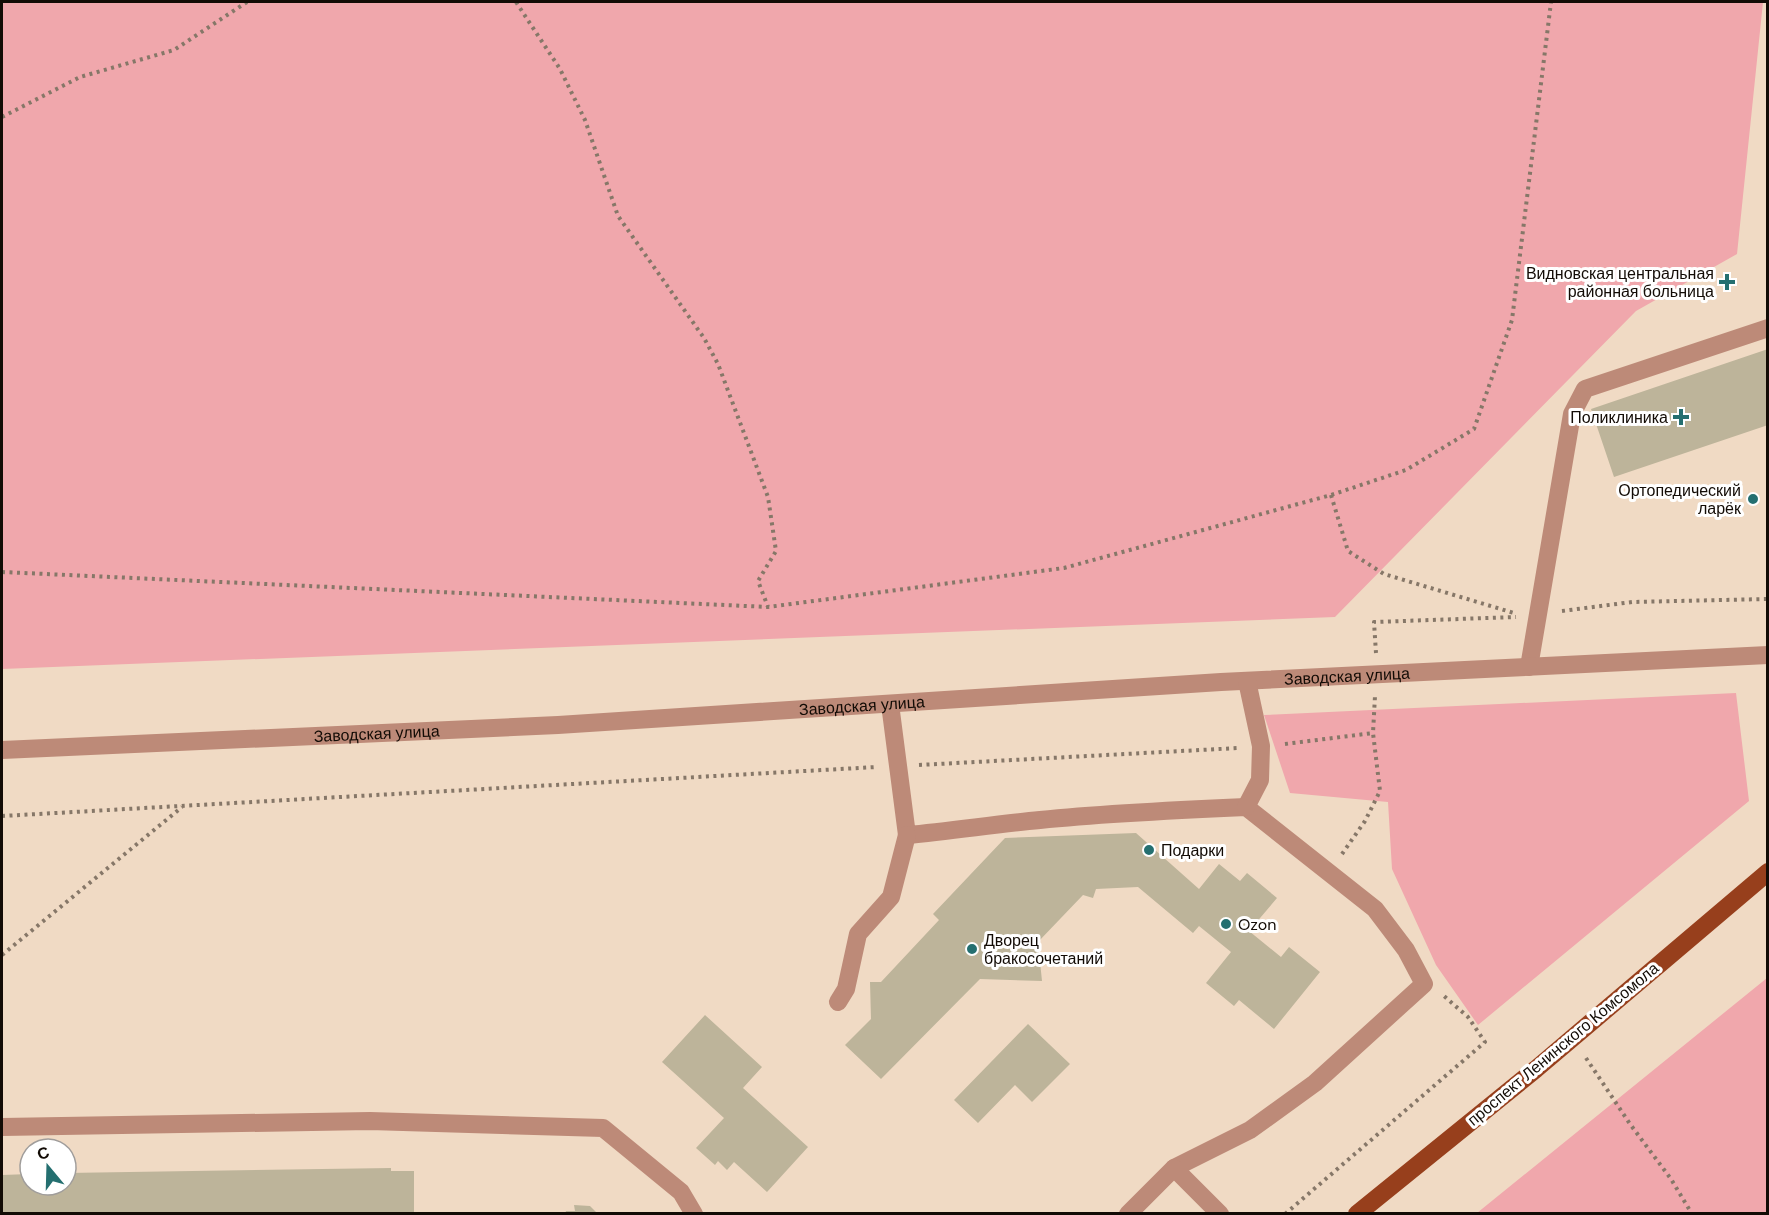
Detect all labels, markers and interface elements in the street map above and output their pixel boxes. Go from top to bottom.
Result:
place label: Видновская центральная районная больница [1526,263,1714,302]
marker: Видновская центральная районная больница [1718,273,1736,291]
place label: Поликлиника [1570,407,1668,428]
marker: Поликлиника [1672,408,1690,426]
place label: Ортопедический ларёк [1618,480,1742,519]
marker: Ортопедический ларёк [1746,492,1760,506]
street label: Заводская улица [1283,662,1410,689]
street label: Заводская улица [798,691,925,720]
street label: Заводская улица [313,720,440,746]
place label: Подарки [1161,840,1224,861]
marker: Подарки [1142,843,1156,857]
place label: Ozon [1238,914,1276,935]
marker: Ozon [1219,917,1233,931]
place label: Дворец бракосочетаний [984,930,1103,969]
marker: Дворец бракосочетаний [965,942,979,956]
street label: проспект Ленинского Комсомола [1463,958,1663,1130]
north arrow [18,1137,78,1197]
text: С [34,1141,53,1165]

